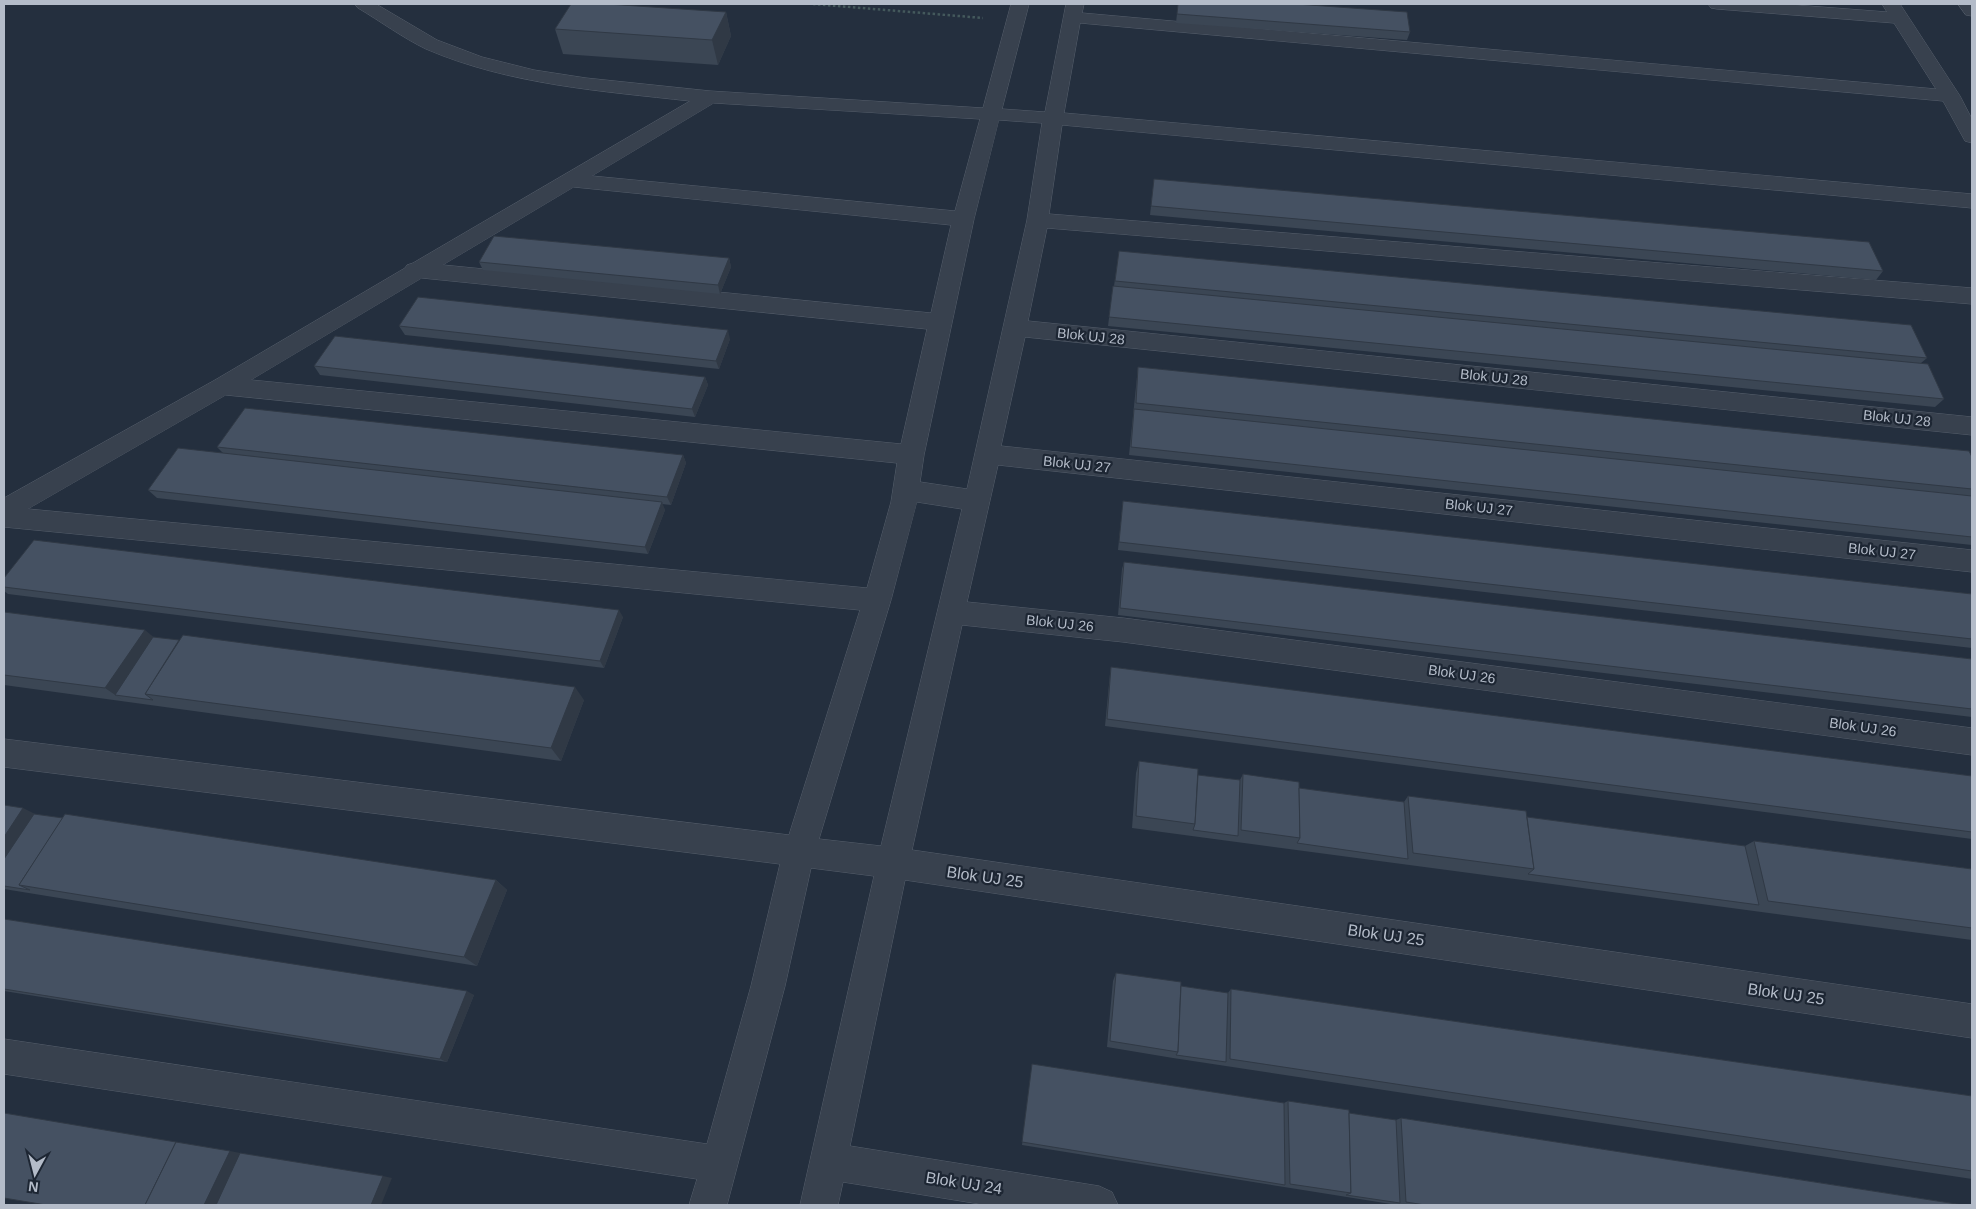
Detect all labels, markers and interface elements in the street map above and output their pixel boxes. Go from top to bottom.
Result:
street label: Blok UJ 28 [1056,325,1126,348]
street label: Blok UJ 28 [1459,366,1529,389]
street label: Blok UJ 28 [1862,407,1932,430]
street label: Blok UJ 27 [1042,453,1112,476]
street label: Blok UJ 27 [1444,496,1514,519]
street label: Blok UJ 27 [1847,540,1917,563]
street label: Blok UJ 26 [1025,612,1095,635]
street label: Blok UJ 26 [1427,661,1497,687]
street label: Blok UJ 26 [1828,714,1898,740]
street label: Blok UJ 25 [946,863,1025,891]
street label: Blok UJ 25 [1347,921,1426,949]
street label: Blok UJ 25 [1747,980,1826,1008]
north arrow [10,1149,60,1199]
street label: Blok UJ 24 [924,1169,1004,1197]
text: N [27,1178,39,1195]

